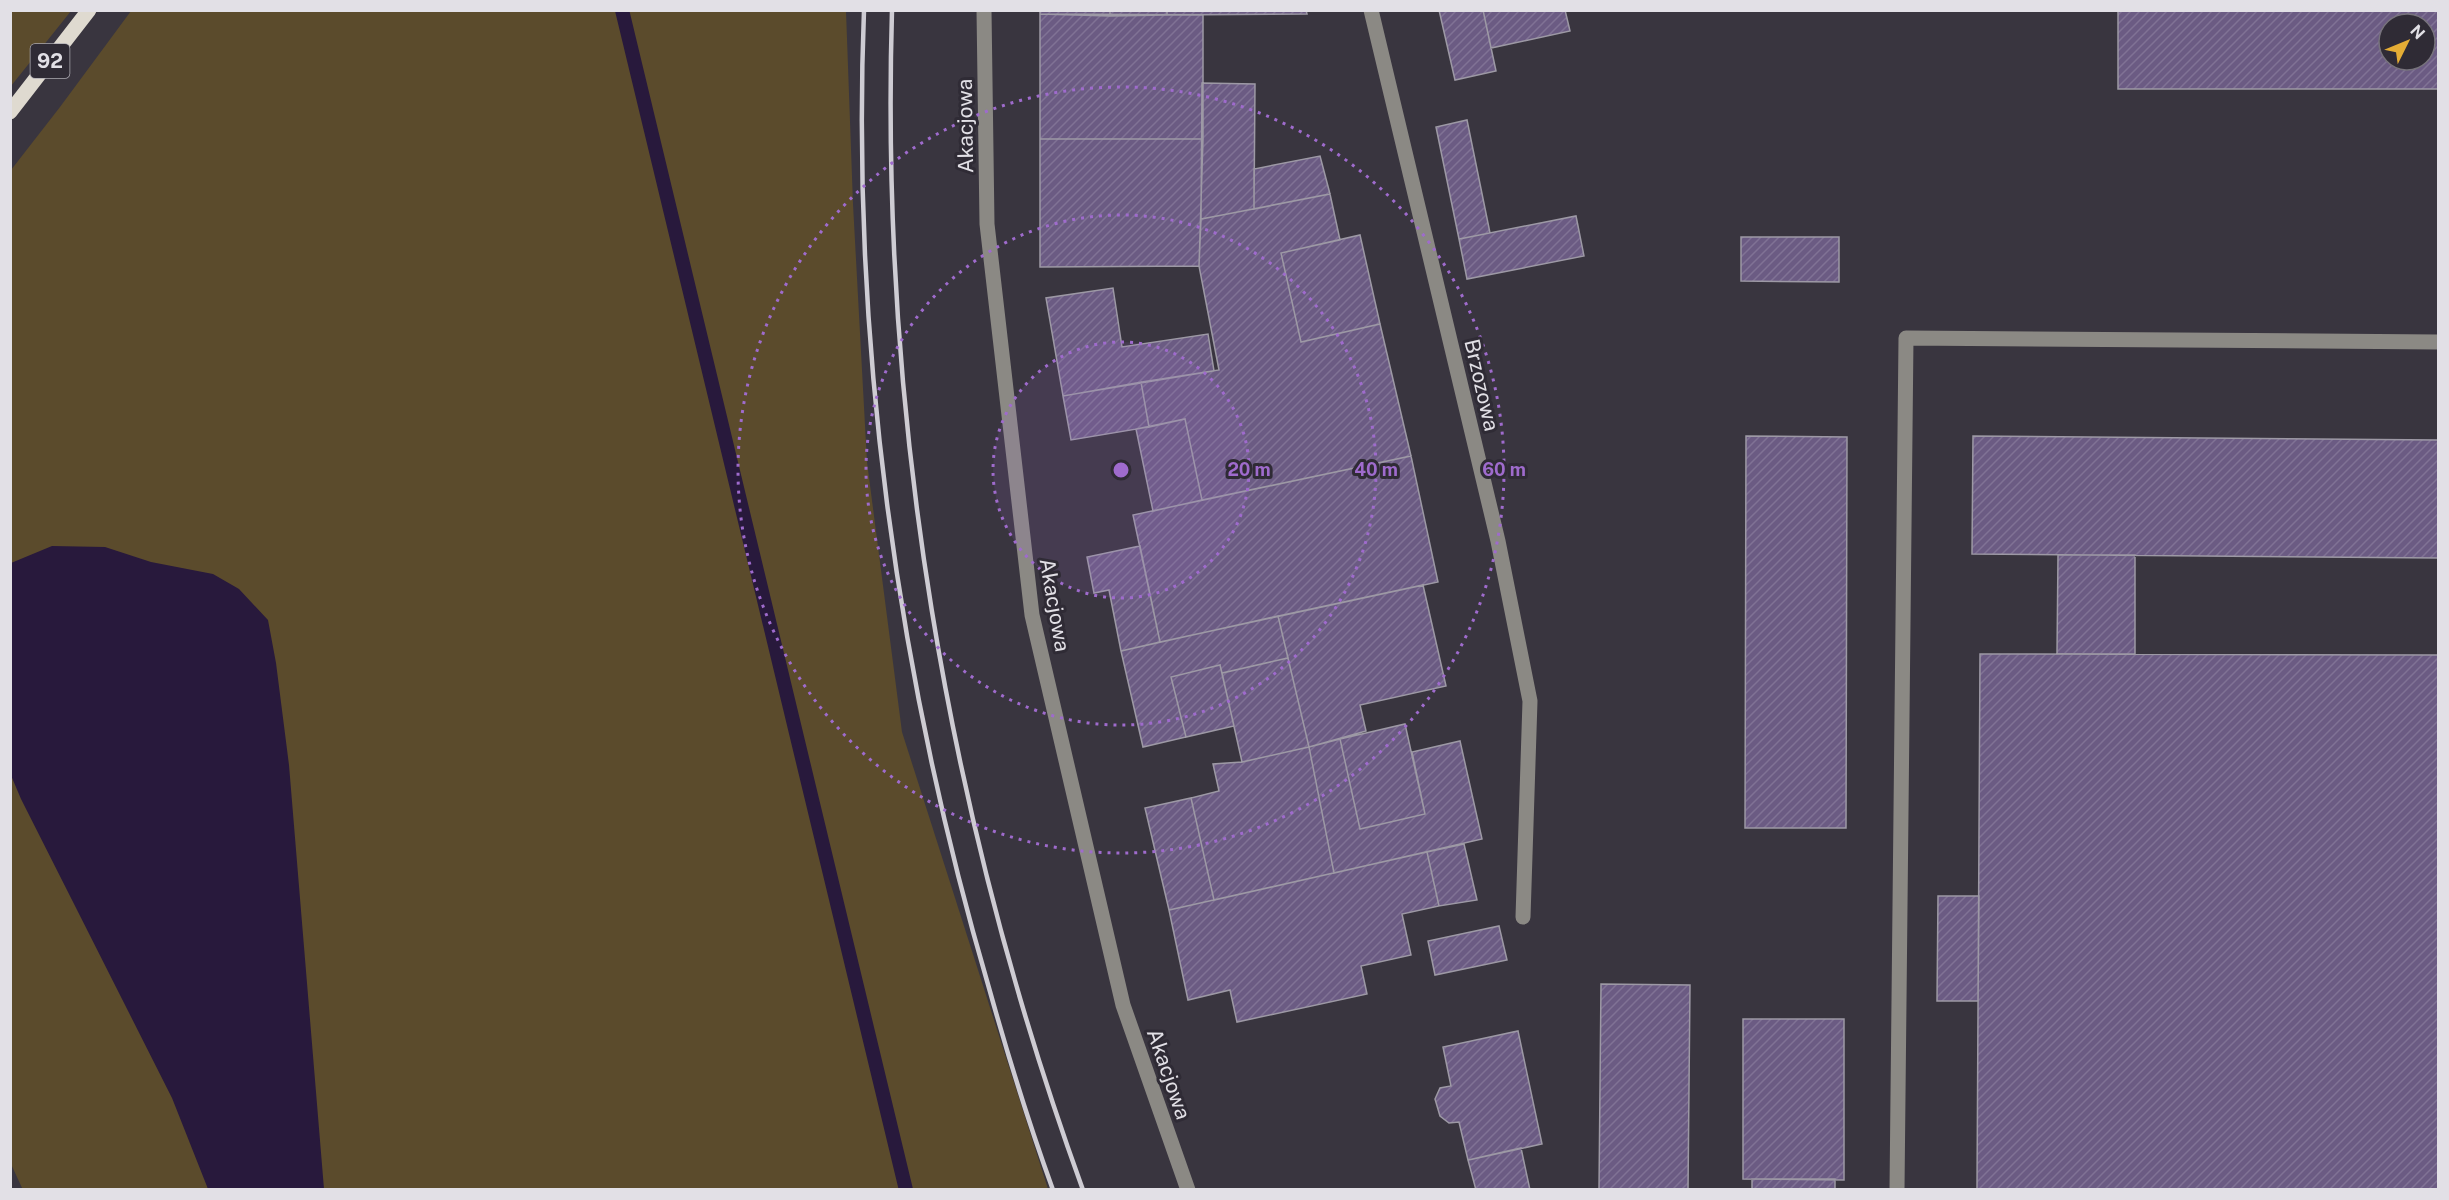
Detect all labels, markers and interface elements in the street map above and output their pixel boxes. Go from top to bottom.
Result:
north arrow [2377,12,2437,72]
text: N [2406,21,2429,43]
road number: 92 [31,44,70,78]
street label: Akacjowa [952,79,978,173]
street label: Brzozowa [1459,337,1505,433]
text: 20 m [1227,459,1271,480]
text: 40 m [1354,459,1398,480]
text: 60 m [1482,459,1526,480]
centre of rings [1111,460,1131,480]
street label: Akacjowa [1034,556,1076,654]
street label: Akacjowa [1142,1025,1196,1123]

